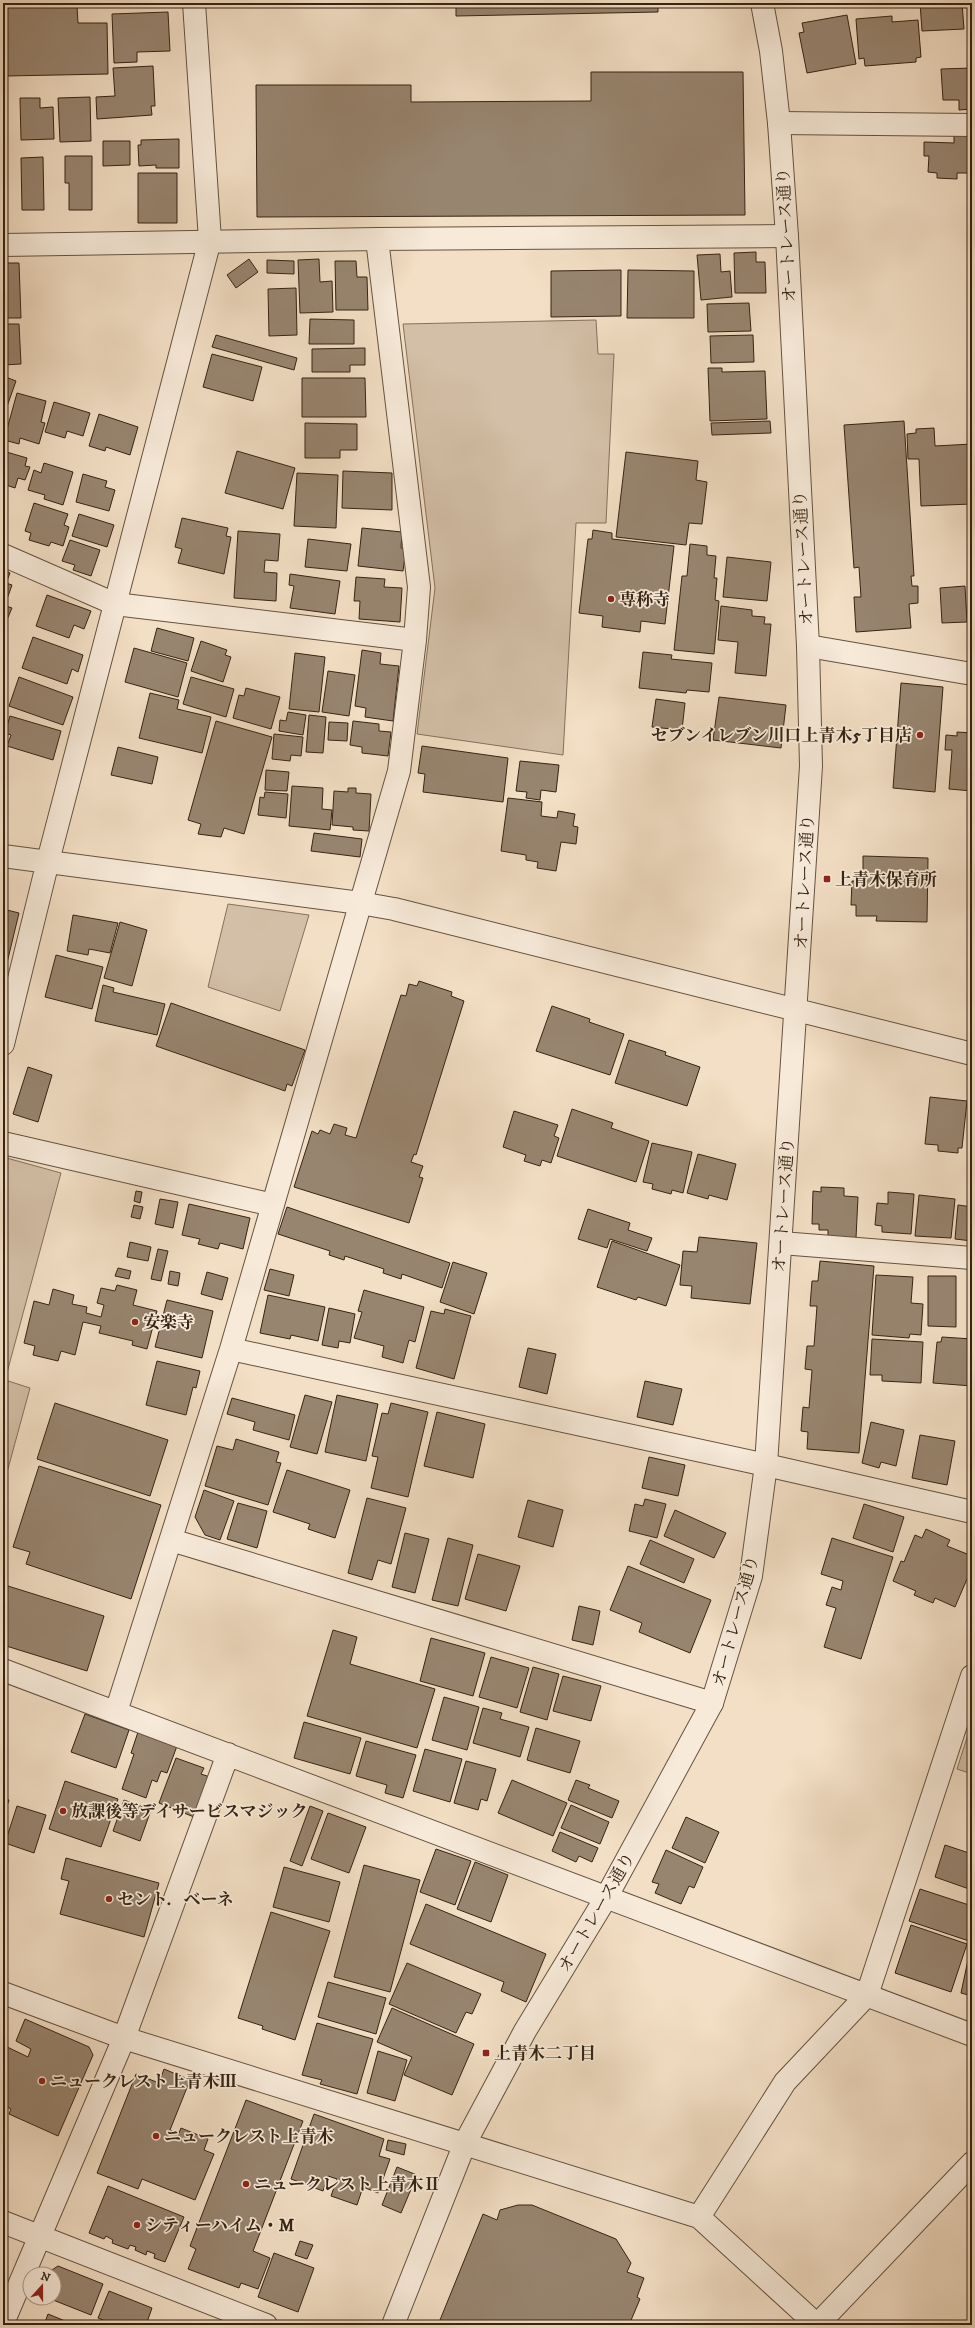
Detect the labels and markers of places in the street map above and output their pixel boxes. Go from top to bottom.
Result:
place label: 専称寺 [619,589,670,611]
marker: 専称寺 [606,594,616,604]
place label: セブンイレブン川口上青木5丁目店 [651,725,912,747]
marker: セブンイレブン川口上青木5丁目店 [915,730,925,740]
place label: 上青木保育所 [835,869,937,891]
marker: 上青木保育所 [822,874,832,884]
place label: 安楽寺 [143,1312,194,1334]
marker: 安楽寺 [130,1317,140,1327]
place label: 放課後等デイサービスマジック [71,1801,307,1823]
marker: 放課後等デイサービスマジック [58,1806,68,1816]
place label: セント．ベーネ [117,1889,234,1911]
marker: セント．ベーネ [104,1894,114,1904]
place label: 上青木二丁目 [494,2043,596,2065]
marker: 上青木二丁目 [481,2048,491,2058]
place label: ニュークレスト上青木Ⅲ [50,2071,237,2093]
marker: ニュークレスト上青木Ⅲ [37,2076,47,2086]
place label: ニュークレスト上青木 [164,2126,334,2148]
marker: ニュークレスト上青木 [151,2131,161,2141]
place label: ニュークレスト上青木Ⅱ [254,2174,441,2196]
marker: ニュークレスト上青木Ⅱ [241,2179,251,2189]
place label: シティーハイム・M [145,2215,295,2237]
marker: シティーハイム・M [132,2220,142,2230]

